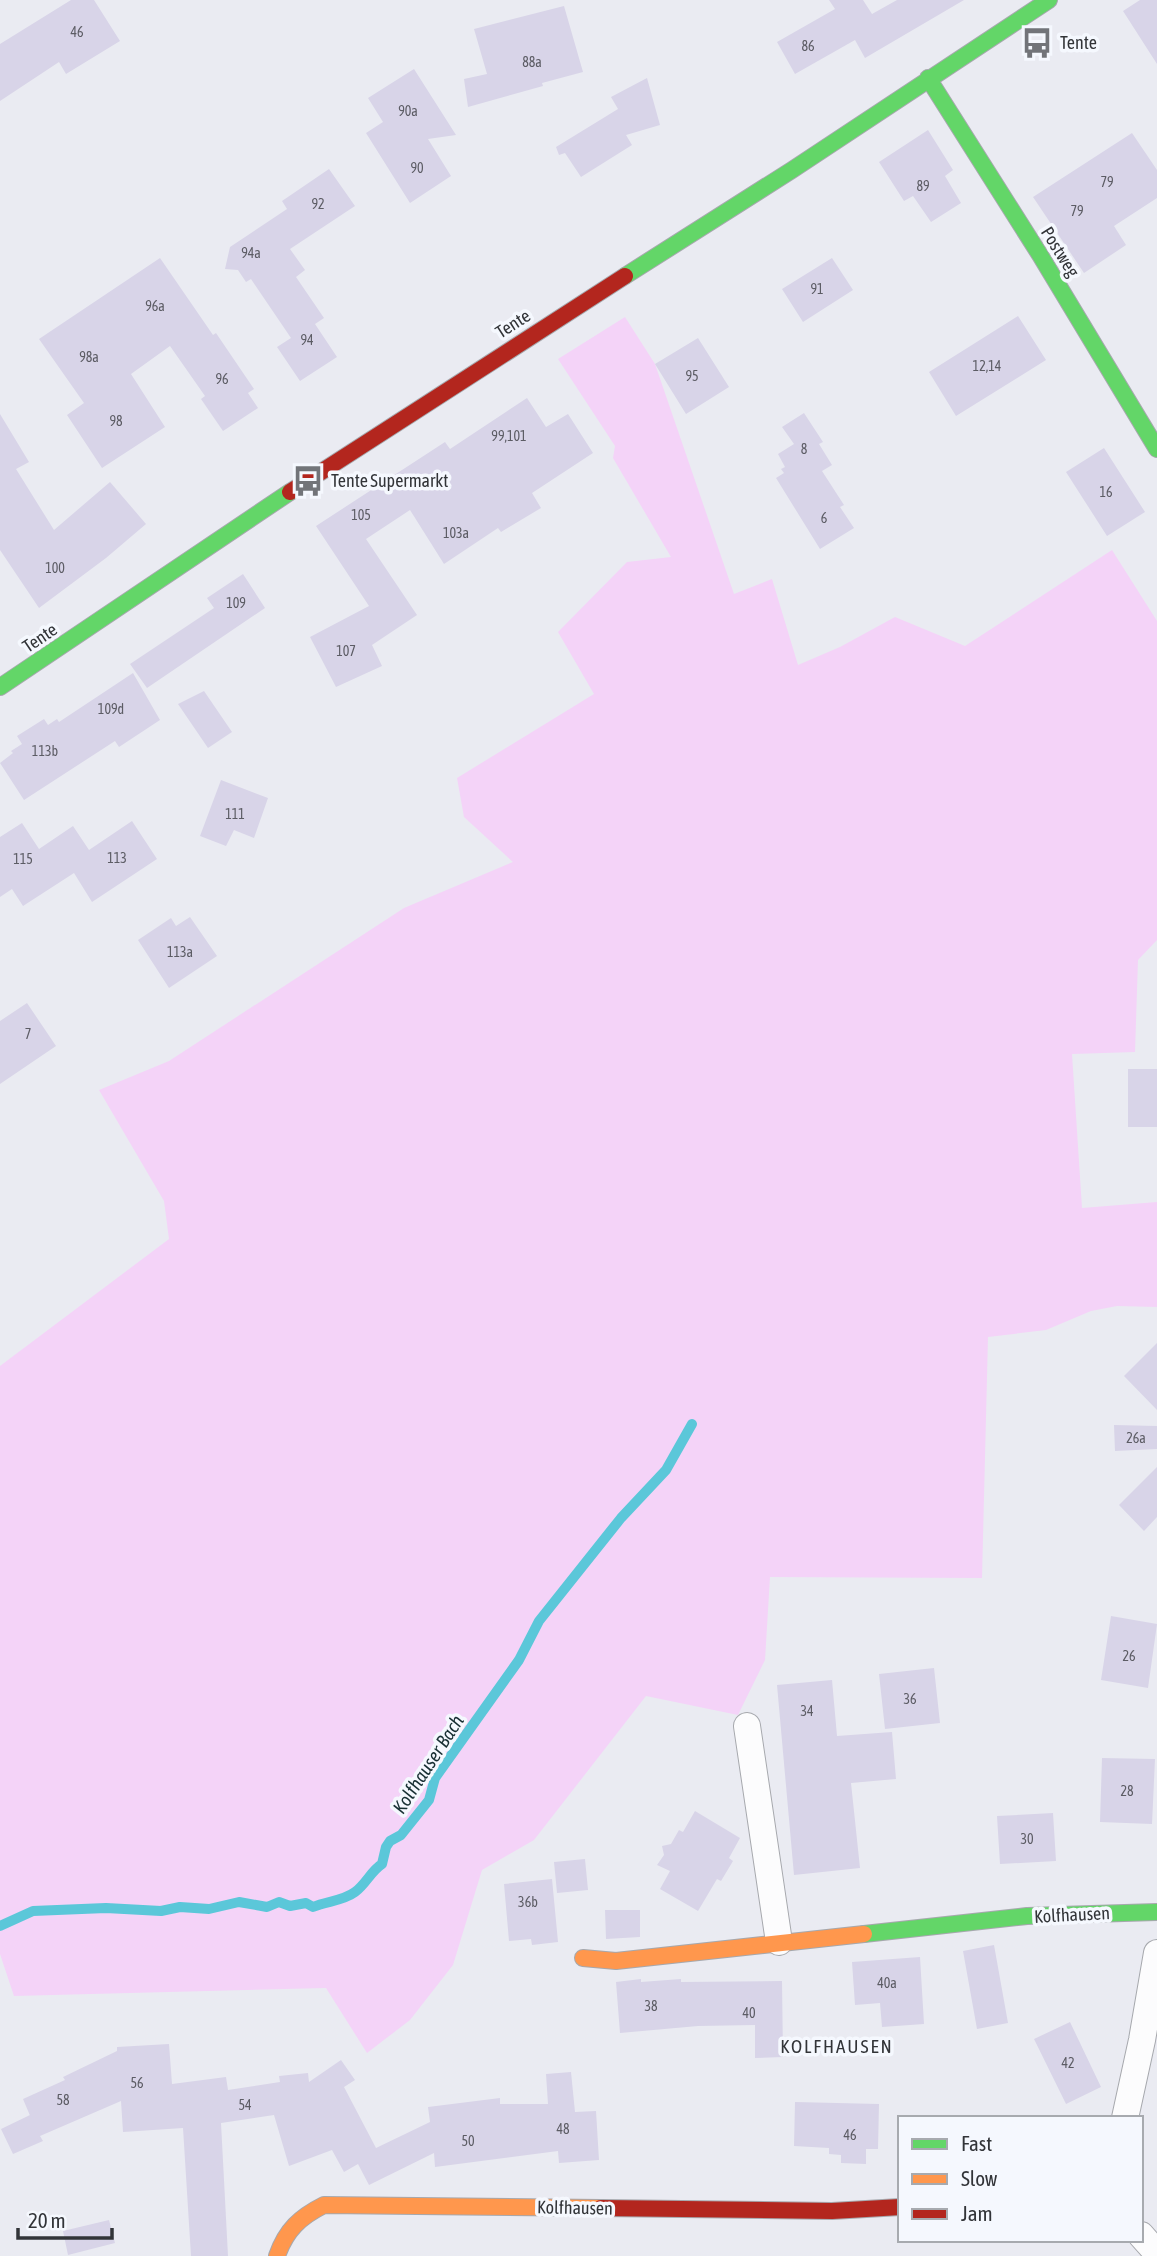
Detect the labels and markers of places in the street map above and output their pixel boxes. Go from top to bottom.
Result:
bus stop icon: Tente [1020,26,1054,60]
place label: Tente [1060,32,1097,53]
bus stop icon: Tente Supermarkt [291,464,325,498]
place label: Tente Supermarkt [331,470,448,491]

